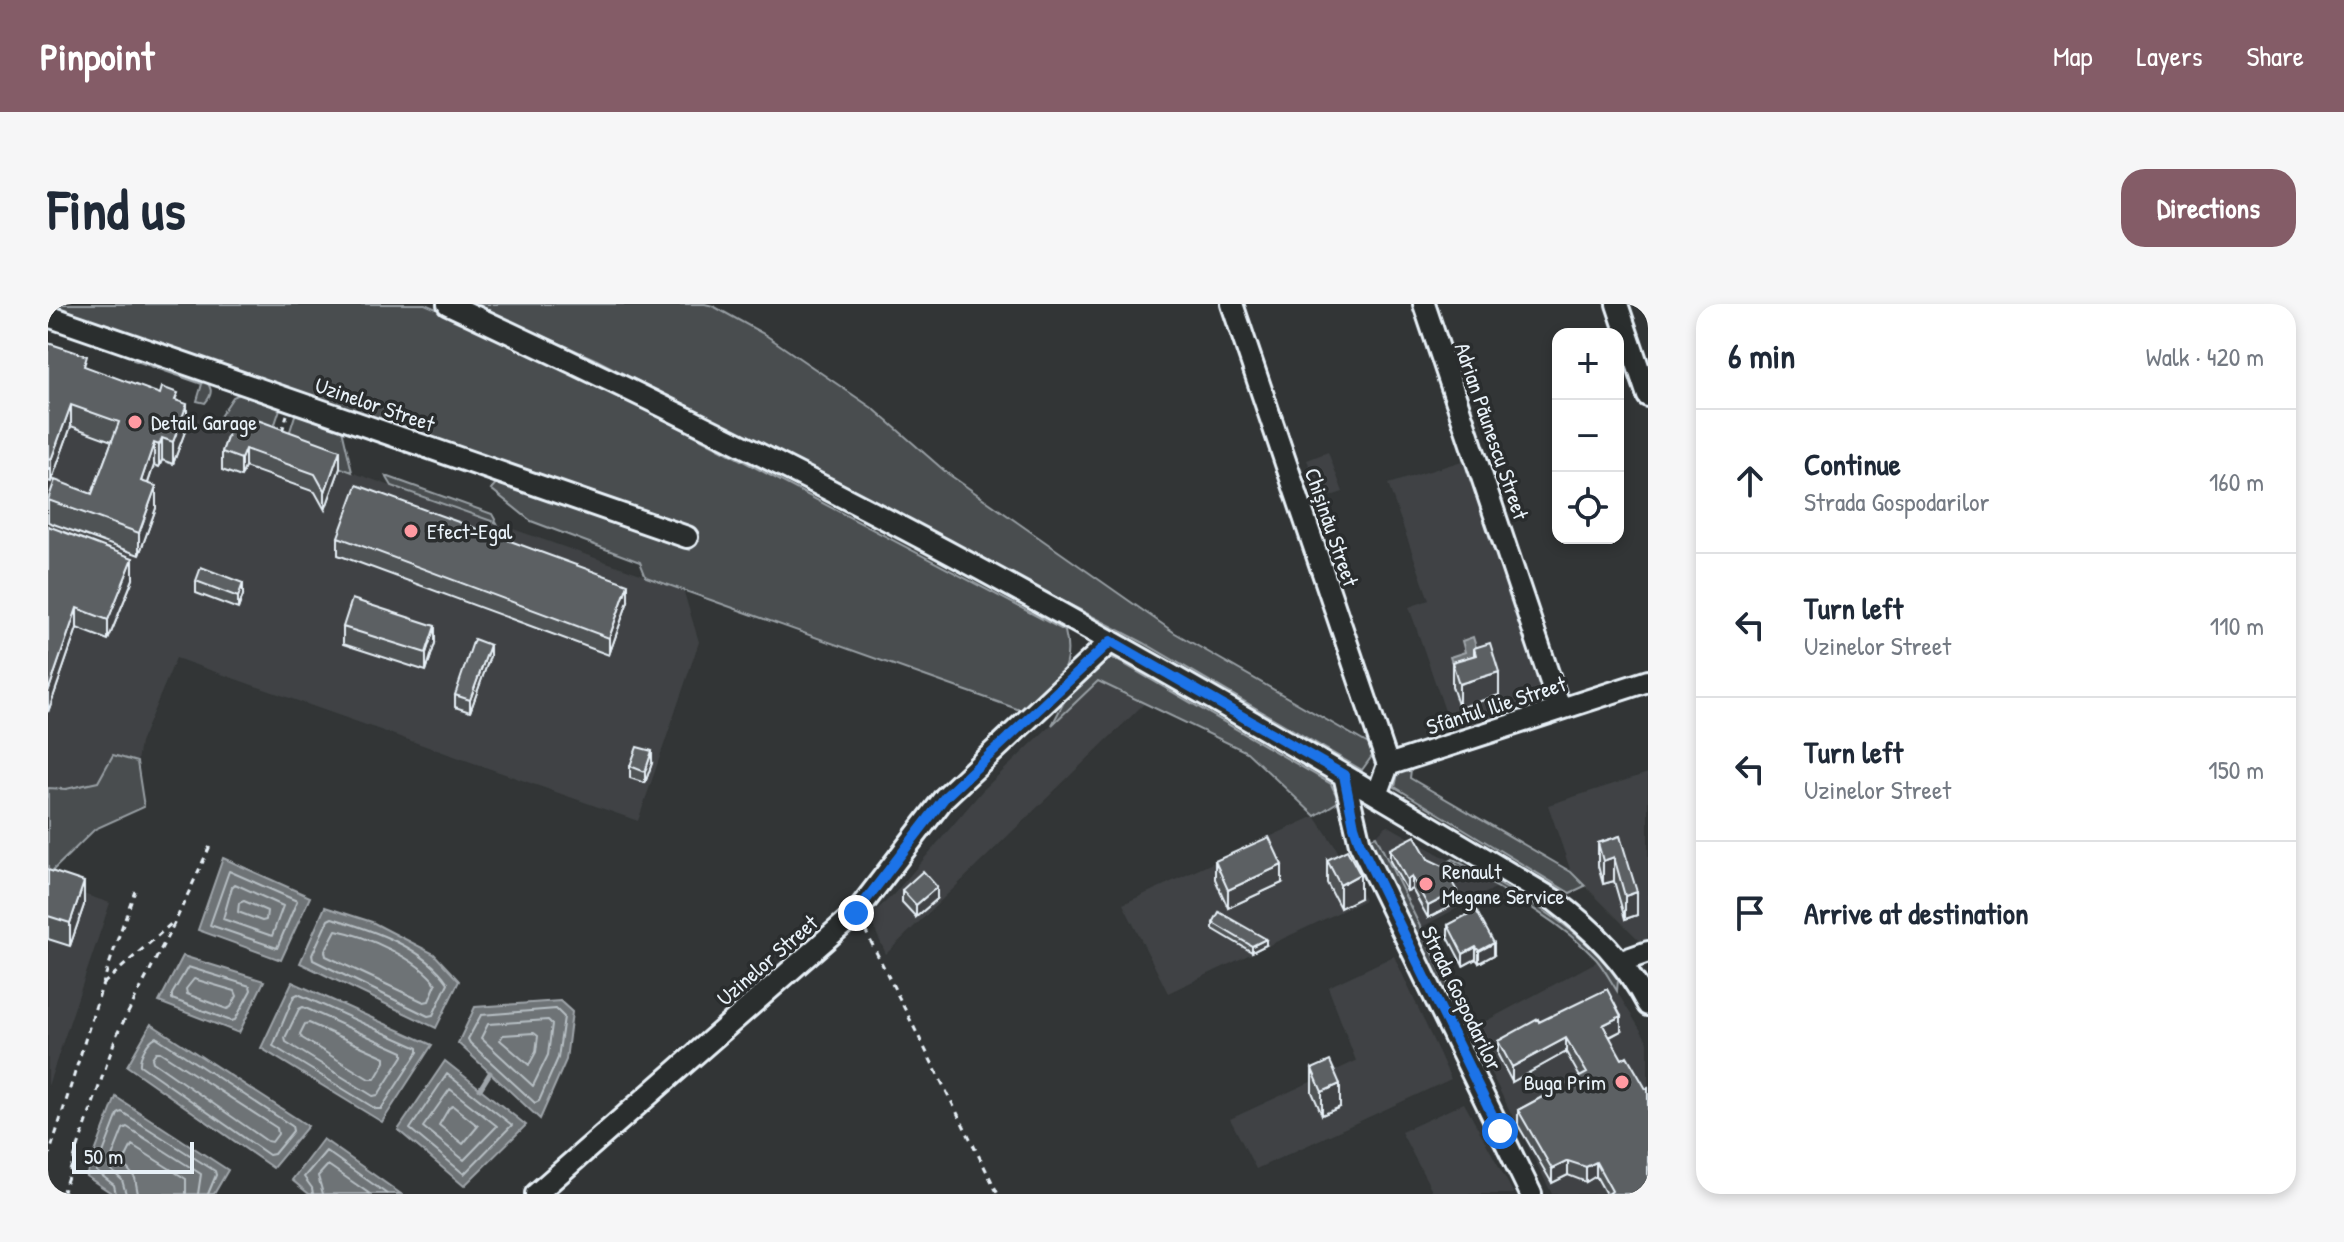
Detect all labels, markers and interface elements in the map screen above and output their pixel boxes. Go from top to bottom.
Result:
text: Pinpoint [40,30,154,82]
text: Map [2053,37,2093,75]
text: Layers [2137,37,2202,75]
text: Share [2246,37,2304,75]
button: Directions [2121,169,2296,247]
text: Find us [48,171,186,246]
map controls [1552,328,1624,544]
button: + [1552,328,1624,400]
text: 6 min [1728,333,1796,379]
street label: Adrian Păunescu Street [1448,339,1536,524]
text: Walk · 420 m [2146,339,2264,374]
street label: Uzinelor Street [311,370,439,439]
button: − [1552,400,1624,472]
place label: Detail Garage [151,407,257,437]
marker: Detail Garage [126,413,144,431]
text: Continue [1804,444,1901,484]
icon: ahead [1728,459,1772,503]
street label: Chișinău Street [1298,464,1366,591]
text: 160 m [2209,464,2264,499]
button: locate [1552,472,1624,544]
text: Strada Gospodarilor [1804,484,1990,519]
place label: Efect-Egal [427,516,513,546]
marker: Efect-Egal [402,522,420,540]
text: Turn left [1804,588,1903,628]
icon: left [1728,603,1772,647]
text: 110 m [2210,608,2264,643]
text: Uzinelor Street [1804,628,1951,663]
street label: Sfântul Ilie Street [1422,668,1570,742]
text: Turn left [1804,732,1903,772]
icon: left [1728,747,1772,791]
text: 150 m [2208,752,2264,787]
text: Uzinelor Street [1804,772,1951,807]
place label: Renault Megane Service [1442,856,1565,911]
marker: Renault Megane Service [1417,875,1435,893]
icon: arrive [1728,891,1772,935]
text: Arrive at destination [1804,893,2029,933]
route end [838,895,874,931]
street label: Uzinelor Street [710,908,824,1012]
street label: Strada Gospodarilor [1414,921,1510,1076]
place label: Buga Prim [1524,1067,1606,1097]
marker: Buga Prim [1613,1073,1631,1091]
route start [1482,1113,1518,1149]
scale bar [72,1138,194,1174]
text: 50 m [84,1141,123,1171]

